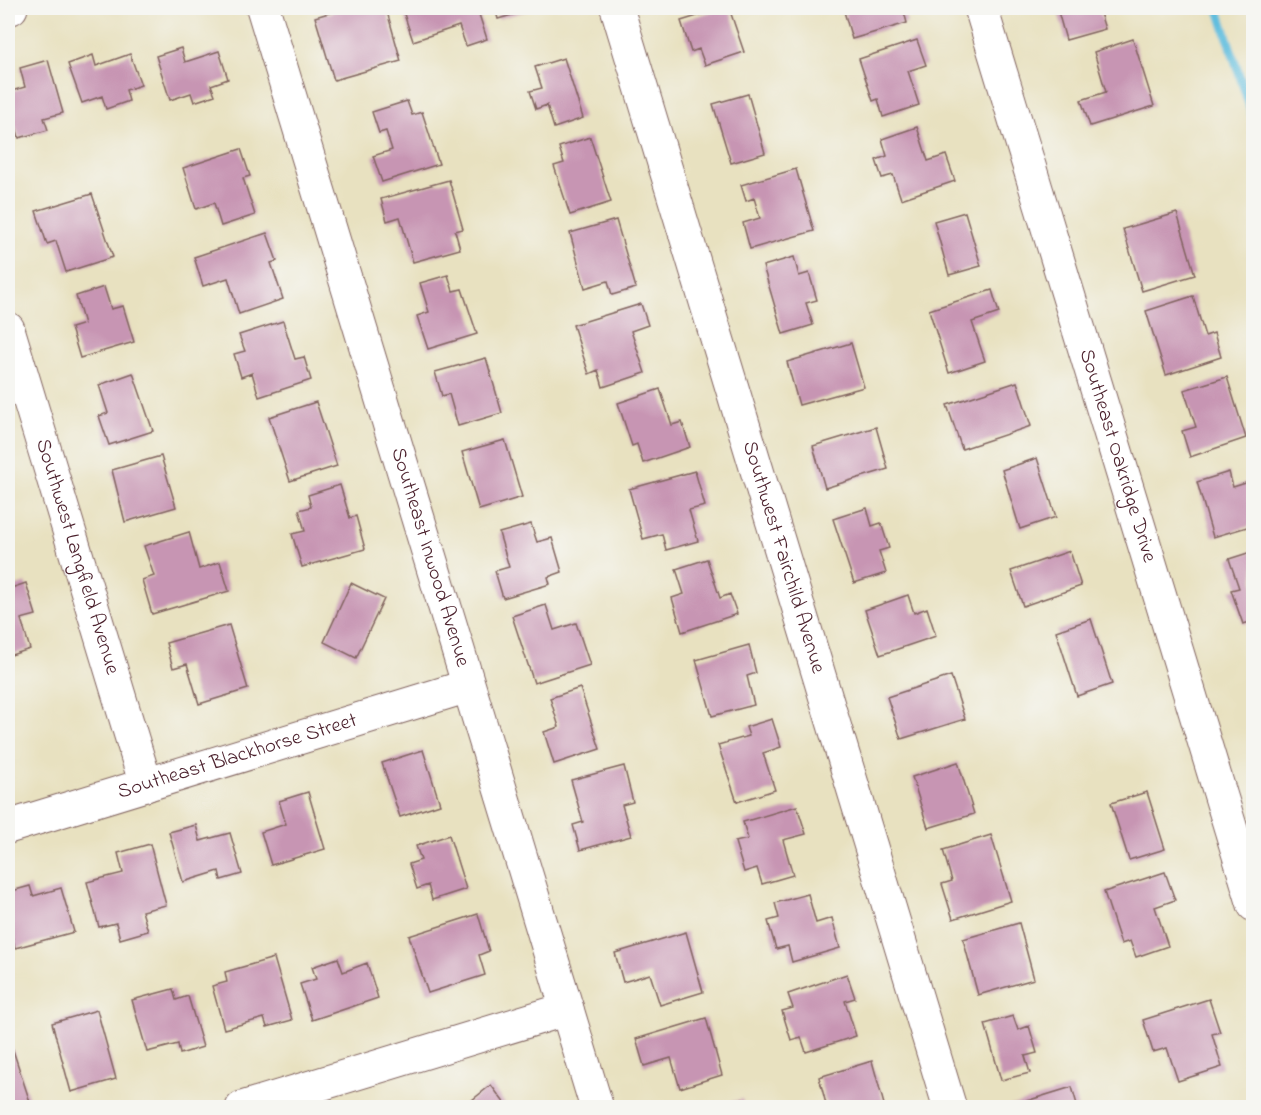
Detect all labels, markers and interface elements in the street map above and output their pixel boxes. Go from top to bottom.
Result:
street label: Southeast Oakridge Drive [1071,345,1164,567]
street label: Southwest Langfield Avenue [27,435,127,679]
street label: Southwest Fairchild Avenue [734,438,833,678]
street label: Southeast Inwood Avenue [382,444,477,671]
street label: Southeast Blackhorse Street [114,706,361,808]

